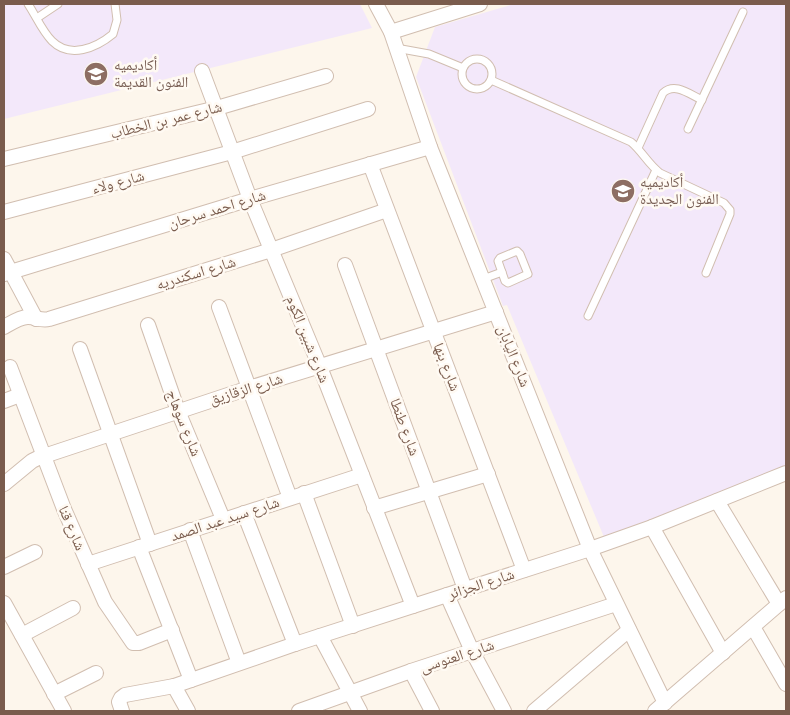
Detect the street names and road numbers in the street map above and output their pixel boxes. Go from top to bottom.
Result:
street label: شارع عمر بن الخطاب [108,95,224,144]
street label: شارع ولاء [89,164,147,199]
street label: شارع احمد سرحان [166,184,268,233]
street label: شارع اسكندريه [154,250,238,295]
street label: شارع شبين الكوم [281,292,336,386]
street label: شارع اليابان [493,322,536,390]
street label: شارع بنها [429,340,466,394]
street label: شارع الزقازيق [206,367,285,410]
street label: شارع سوهاج [162,386,207,459]
street label: شارع طنطا [385,395,426,459]
street label: شارع سيد عبد الصمد [168,491,282,546]
street label: شارع قنا [54,502,91,554]
street label: شارع الجزائر [444,563,517,604]
street label: شارع العنوسى [417,634,497,677]

